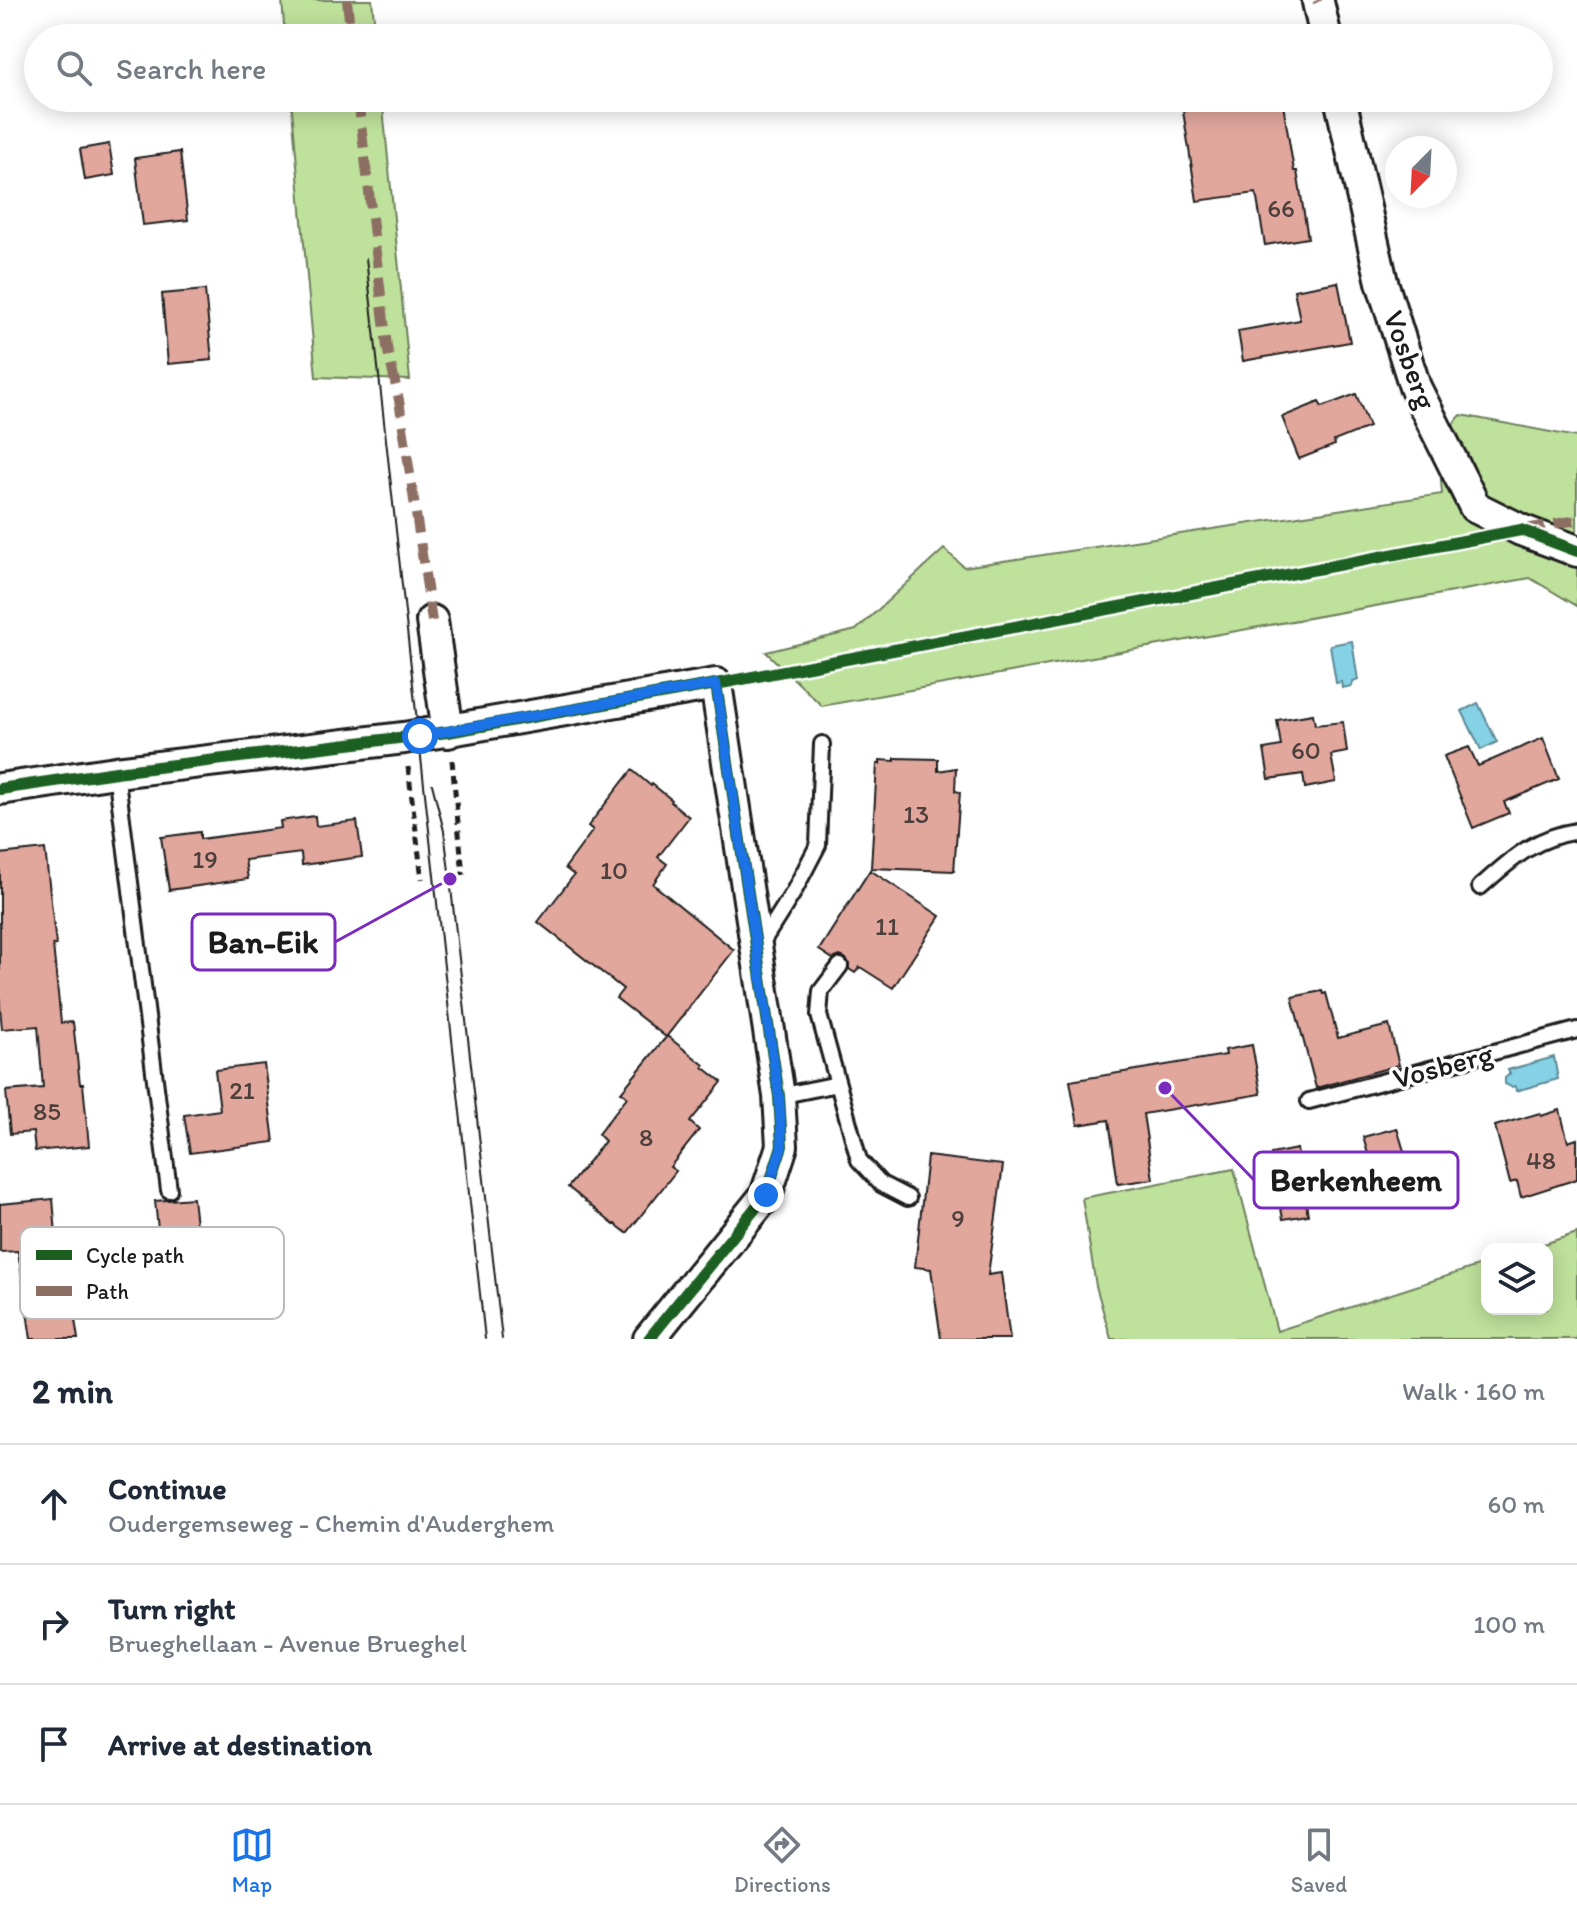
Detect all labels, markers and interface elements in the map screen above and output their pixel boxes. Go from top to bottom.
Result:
search box [24,24,1553,112]
icon: search [52,46,96,90]
text: Search here [116,50,266,87]
north arrow [1385,136,1457,208]
house number: 66 [1267,192,1295,224]
street label: Vosberg [1376,305,1446,415]
route start [402,718,438,754]
house number: 60 [1291,734,1321,766]
house number: 13 [903,798,929,830]
house number: 19 [192,843,218,875]
house number: 10 [600,854,628,886]
house number: 11 [875,910,899,942]
callout: Ban-Eik [192,914,335,970]
text: Ban-Eik [208,923,318,961]
street label: Vosberg [1389,1034,1498,1097]
house number: 21 [229,1074,255,1106]
house number: 85 [33,1095,61,1127]
house number: 8 [639,1121,653,1153]
house number: 48 [1526,1144,1556,1176]
callout: Berkenheem [1254,1152,1458,1208]
text: Berkenheem [1270,1161,1442,1199]
route end [748,1177,784,1213]
house number: 9 [951,1202,965,1234]
legend [20,1227,284,1319]
text: Cycle path [86,1242,185,1269]
map controls [1481,1243,1553,1315]
button: layers [1481,1243,1553,1315]
text: Path [86,1278,129,1305]
text: 2 min [32,1371,113,1412]
text: Walk · 160 m [1402,1375,1545,1407]
text: Continue [108,1470,227,1507]
icon: ahead [32,1482,76,1526]
text: 60 m [1488,1488,1545,1520]
text: Oudergemseweg - Chemin d'Auderghem [108,1507,554,1539]
text: Turn right [108,1590,236,1627]
icon: right [32,1602,76,1646]
text: 100 m [1473,1608,1545,1640]
text: Brueghellaan - Avenue Brueghel [108,1627,467,1659]
icon: arrive [32,1722,76,1766]
text: Arrive at destination [108,1726,372,1763]
tab: Map [230,1823,274,1898]
tab: Directions [734,1823,831,1898]
tab: Saved [1291,1823,1347,1898]

